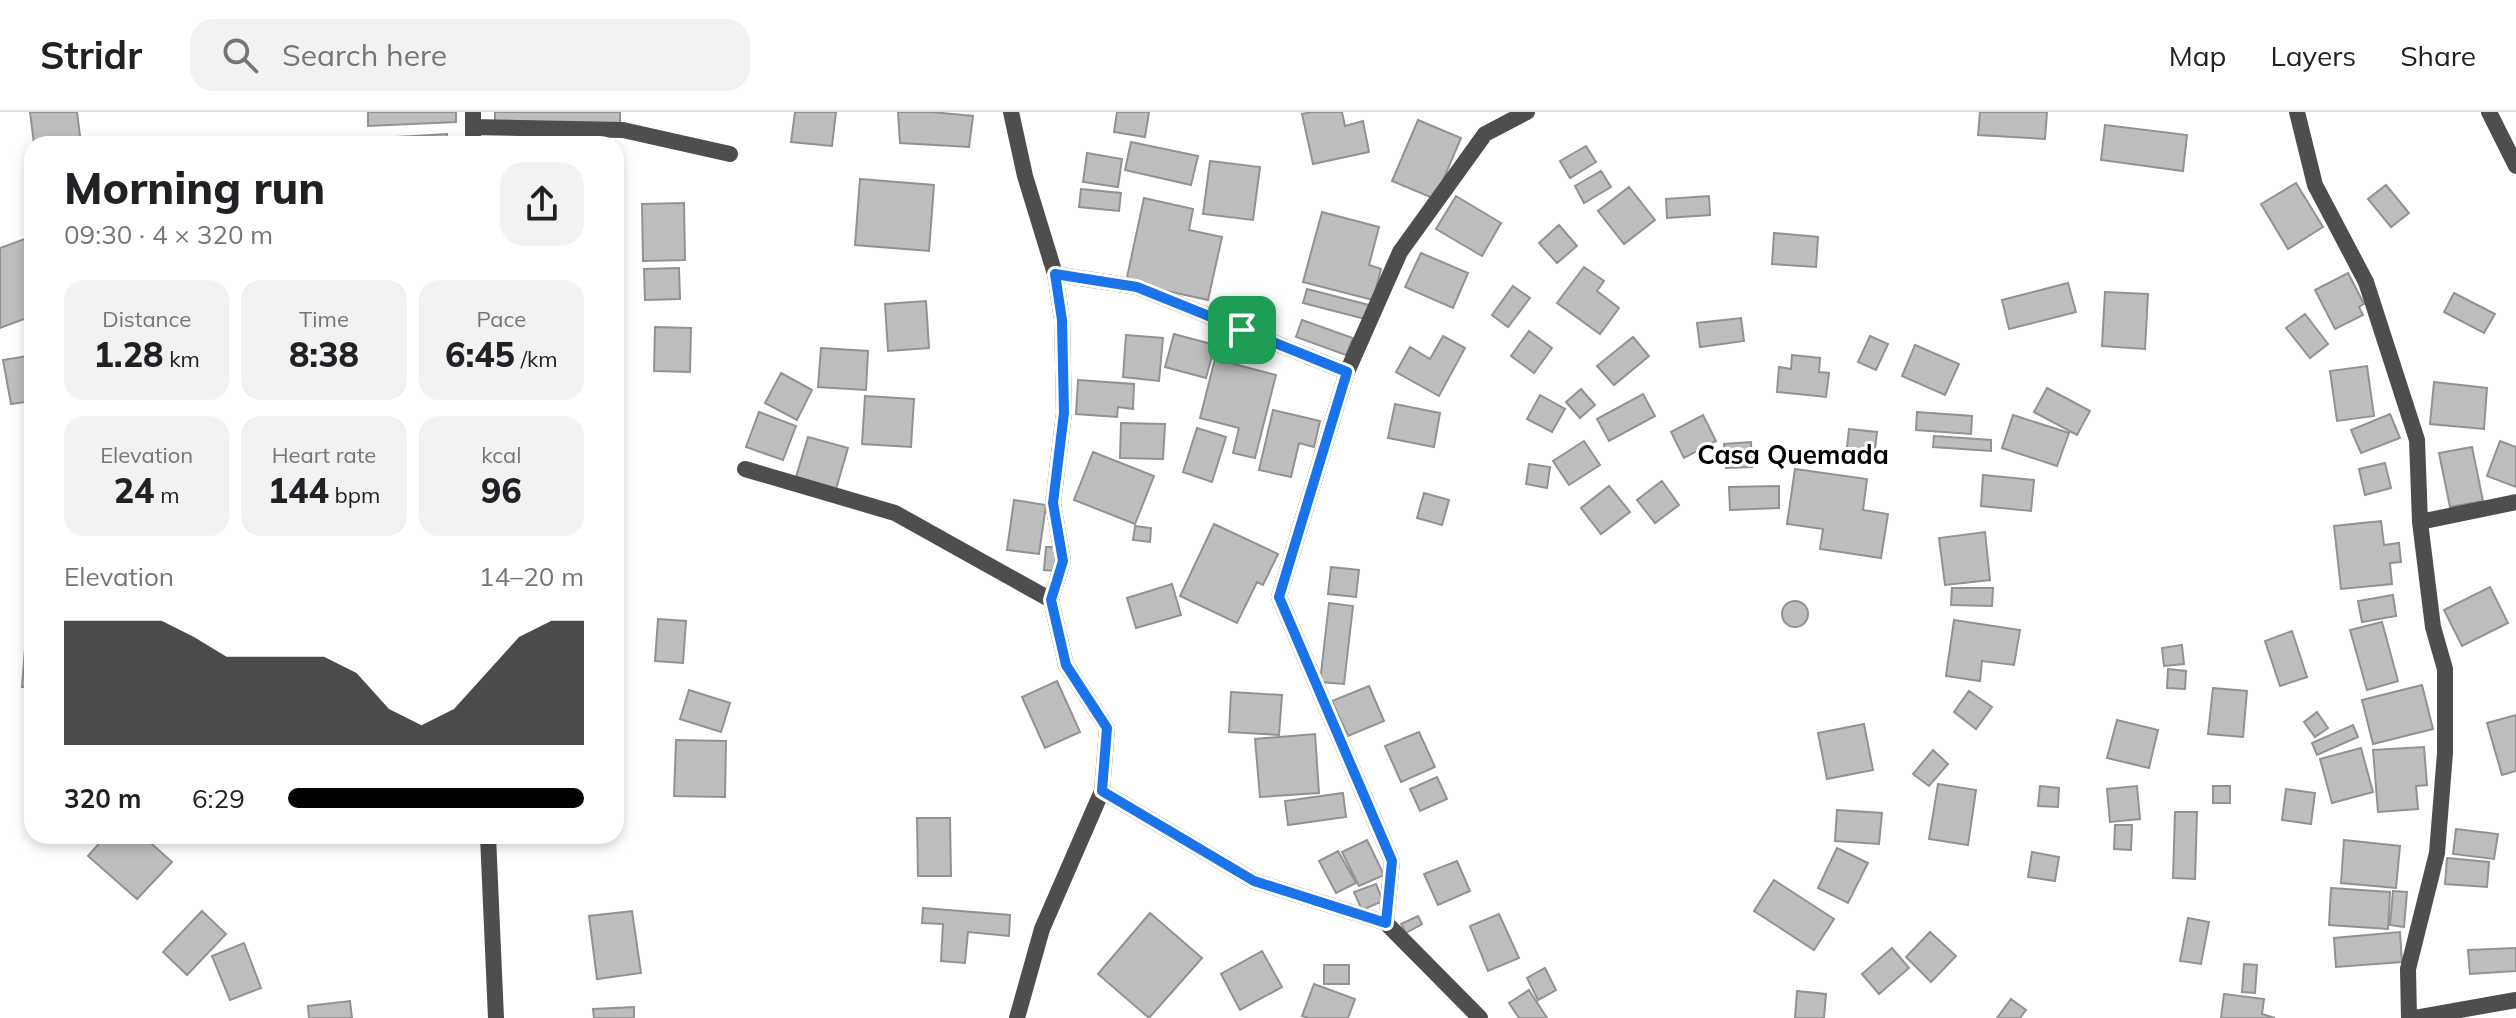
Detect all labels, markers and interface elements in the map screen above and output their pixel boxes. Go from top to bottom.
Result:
search box [190,19,750,91]
text: Stridr [40,31,142,79]
icon: search [218,33,262,77]
text: Search here [282,36,447,74]
text: Map [2169,38,2226,73]
text: Layers [2270,38,2356,73]
text: Share [2400,38,2476,73]
text: Morning run [64,160,325,215]
button: share [500,162,584,246]
text: 09:30 · 4 × 320 m [64,218,273,251]
pin [1208,296,1276,364]
text: Distance [102,305,191,333]
text: Time [299,305,349,333]
text: Pace [477,305,526,333]
icon: arrive [1220,308,1264,352]
text: 1.28 [93,333,163,376]
text: 8:38 [289,333,359,376]
text: 6:45 [445,333,515,376]
text: km [163,345,200,373]
text: /km [515,345,558,373]
district label: Casa Quemada [1697,438,1889,471]
text: Elevation [100,441,193,469]
text: Heart rate [272,441,376,469]
text: kcal [481,441,521,469]
text: 24 [114,469,155,512]
text: 144 [268,469,329,512]
text: 96 [481,469,522,512]
text: m [155,481,180,509]
text: bpm [329,481,380,509]
text: Elevation [64,560,174,593]
text: 14–20 m [479,560,584,593]
text: 320 m [64,782,141,815]
text: 6:29 [192,782,245,815]

